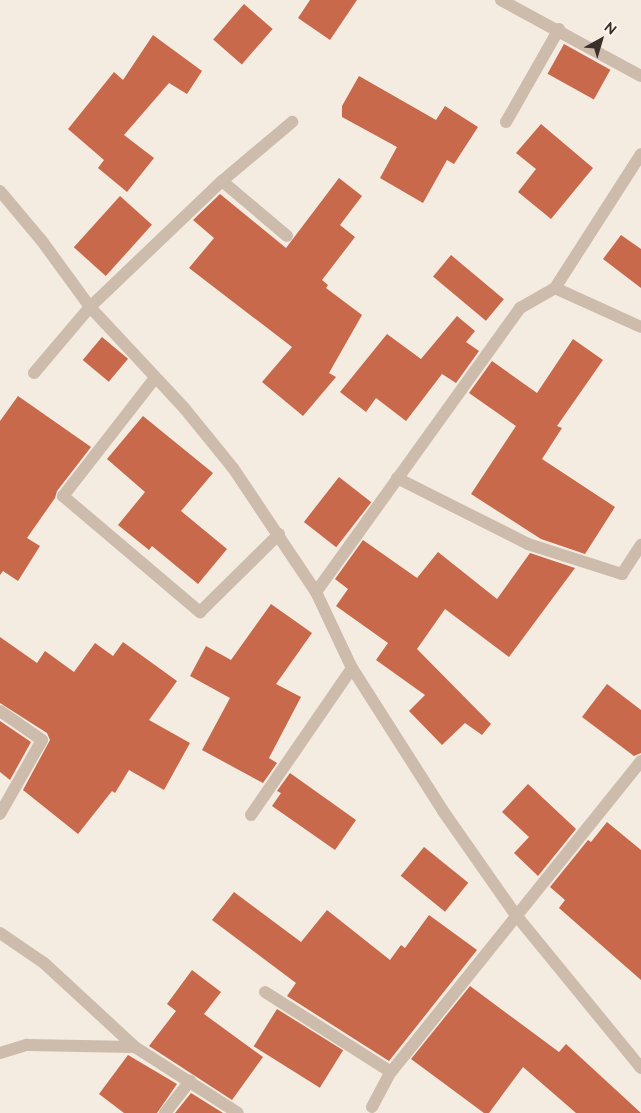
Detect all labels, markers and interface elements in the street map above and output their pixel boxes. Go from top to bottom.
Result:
north arrow [576,15,626,65]
text: N [601,19,620,38]

